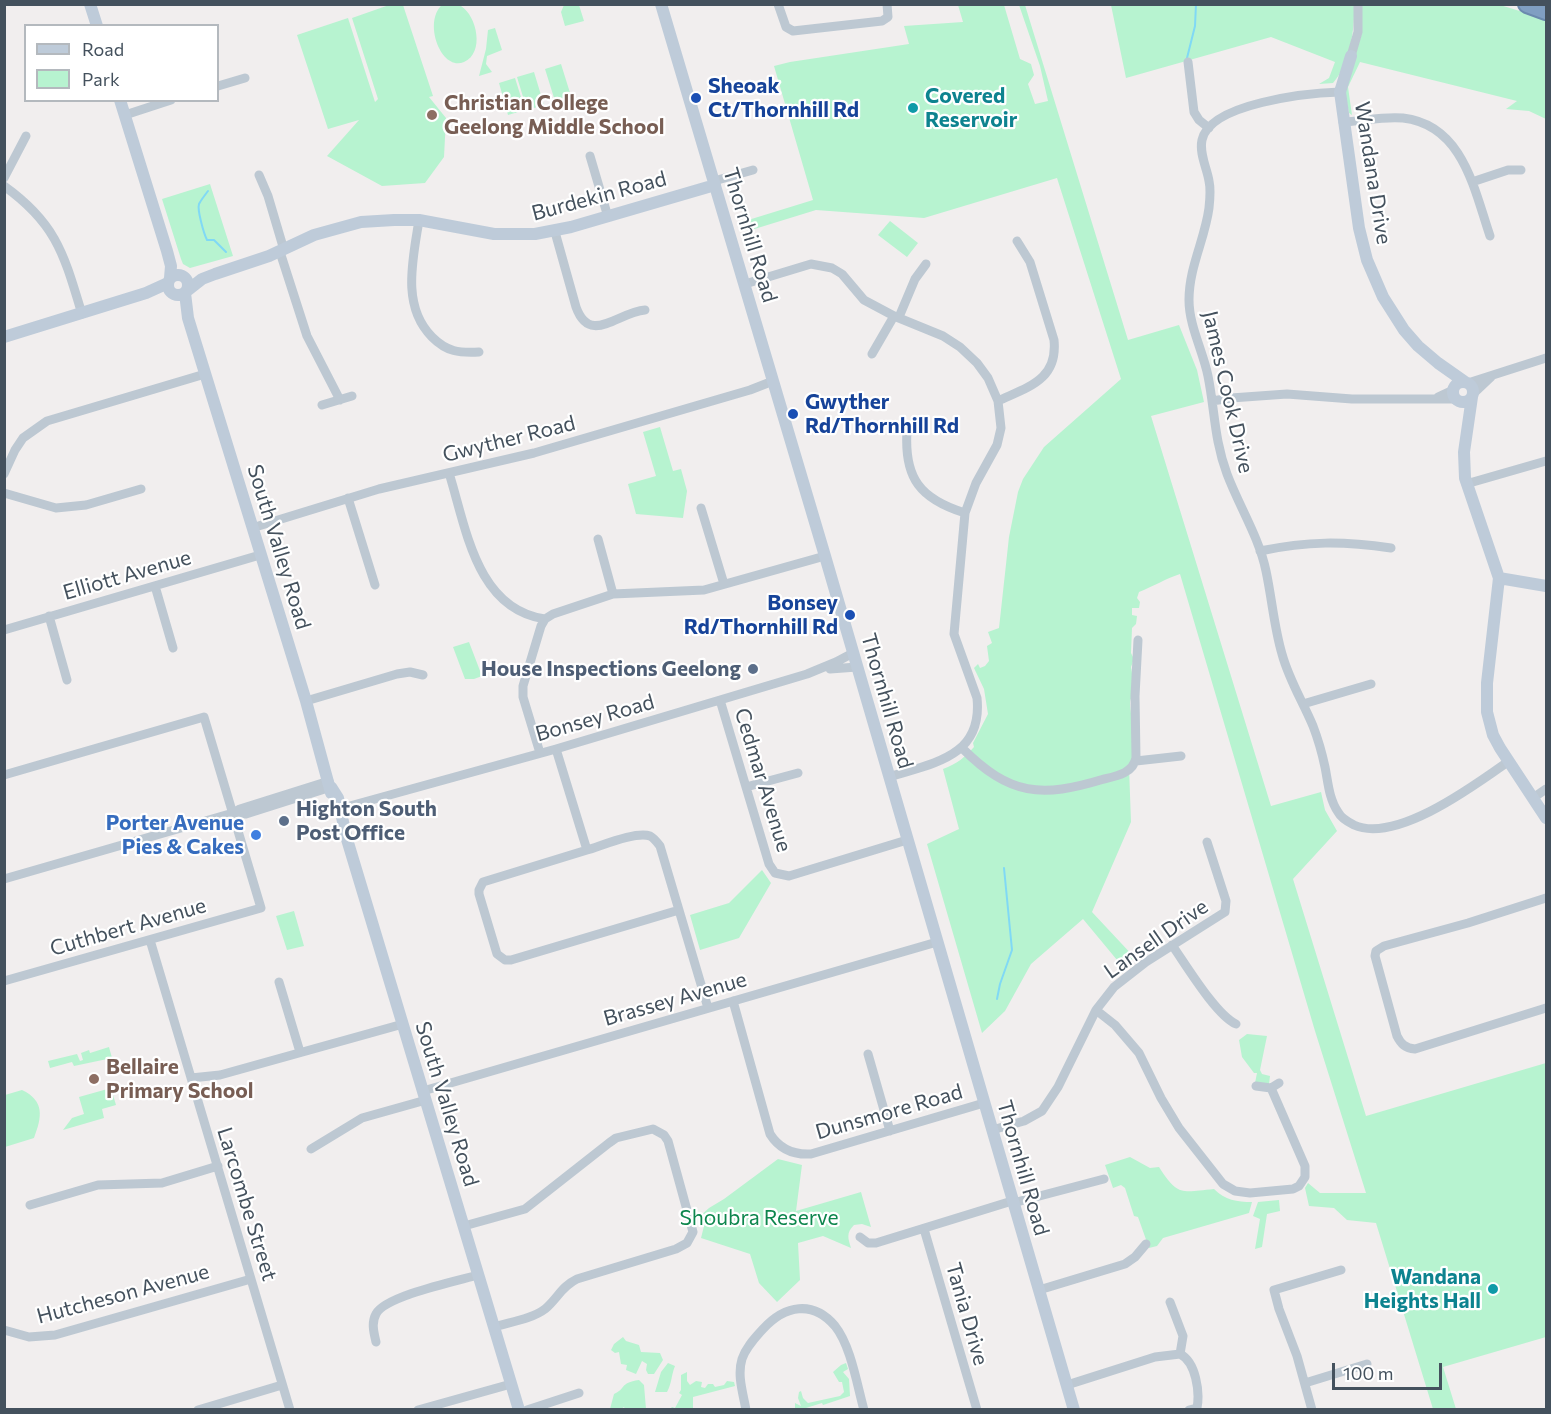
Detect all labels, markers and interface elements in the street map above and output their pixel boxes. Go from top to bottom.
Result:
legend [24,24,219,102]
text: Road [82,38,124,60]
text: Park [82,68,120,90]
place label: Sheoak Ct/Thornhill Rd [708,73,859,123]
place label: Covered Reservoir [925,83,1017,133]
place label: Christian College Geelong Middle School [444,90,665,140]
marker: Sheoak Ct/Thornhill Rd [689,91,703,105]
street label: Wandana Drive [1349,100,1397,246]
marker: Covered Reservoir [906,101,920,115]
marker: Christian College Geelong Middle School [425,108,439,122]
street label: Thornhill Road [718,165,782,305]
street label: Burdekin Road [529,166,669,226]
street label: James Cook Drive [1197,308,1259,476]
place label: Gwyther Rd/Thornhill Rd [805,389,959,439]
marker: Gwyther Rd/Thornhill Rd [786,407,800,421]
street label: Gwyther Road [440,410,578,468]
street label: South Valley Road [242,462,316,632]
street label: Elliott Avenue [60,545,194,605]
place label: Bonsey Rd/Thornhill Rd [684,590,838,640]
marker: Bonsey Rd/Thornhill Rd [843,608,857,622]
street label: Thornhill Road [856,630,918,772]
place label: House Inspections Geelong [481,656,741,682]
marker: House Inspections Geelong [746,662,760,676]
street label: Bonsey Road [533,689,657,747]
street label: Cedmar Avenue [729,705,797,855]
place label: Highton South Post Office [296,796,437,846]
place label: Porter Avenue Pies & Cakes [106,810,244,860]
marker: Highton South Post Office [277,814,291,828]
marker: Porter Avenue Pies & Cakes [249,828,263,842]
street label: Cuthbert Avenue [47,893,209,961]
street label: Lansell Drive [1099,894,1213,984]
street label: Brassey Avenue [601,967,749,1031]
street label: South Valley Road [410,1019,484,1189]
place label: Bellaire Primary School [106,1054,253,1104]
marker: Bellaire Primary School [87,1072,101,1086]
street label: Dunsmore Road [813,1079,965,1145]
street label: Thornhill Road [992,1097,1054,1239]
street label: Larcombe Street [212,1124,282,1284]
park label: Shoubra Reserve [679,1205,839,1231]
street label: Hutcheson Avenue [34,1259,212,1329]
street label: Tania Drive [940,1260,994,1368]
place label: Wandana Heights Hall [1364,1264,1481,1314]
marker: Wandana Heights Hall [1486,1282,1500,1296]
scale bar [1335,1351,1444,1389]
text: 100 m [1343,1362,1393,1384]

